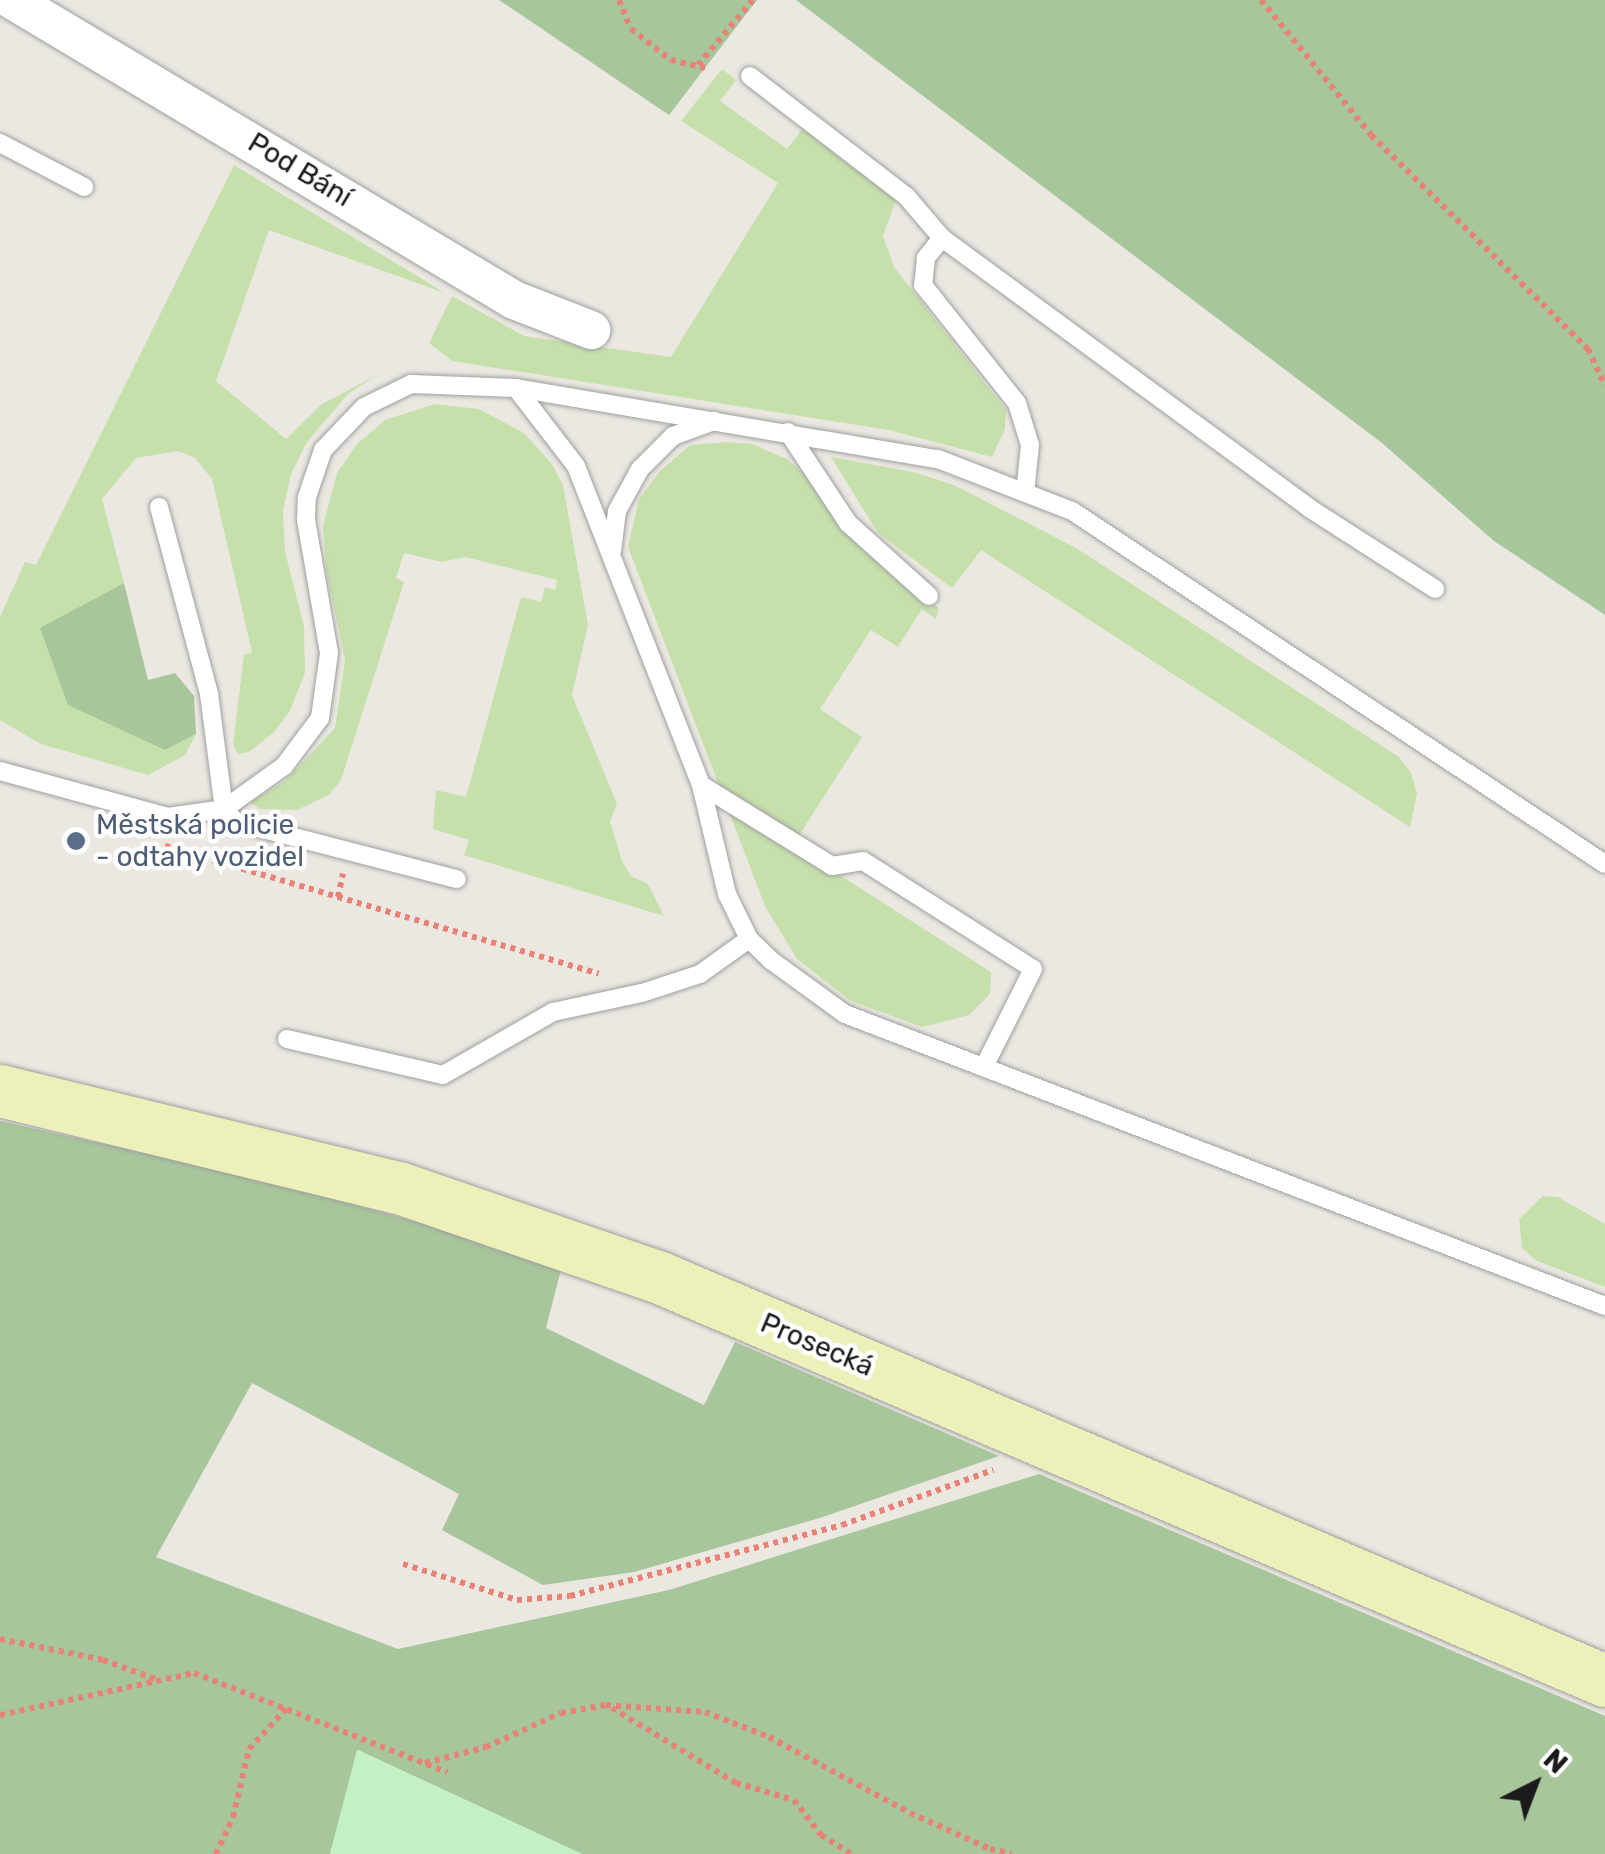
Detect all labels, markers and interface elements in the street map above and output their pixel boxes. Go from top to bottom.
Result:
street label: Pod Bání [242,126,358,214]
place label: Městská policie - odtahy vozidel [96,808,306,874]
marker: Městská policie - odtahy vozidel [65,830,87,852]
street label: Prosecká [755,1306,879,1384]
north arrow [1485,1734,1585,1834]
text: N [1537,1742,1574,1780]

